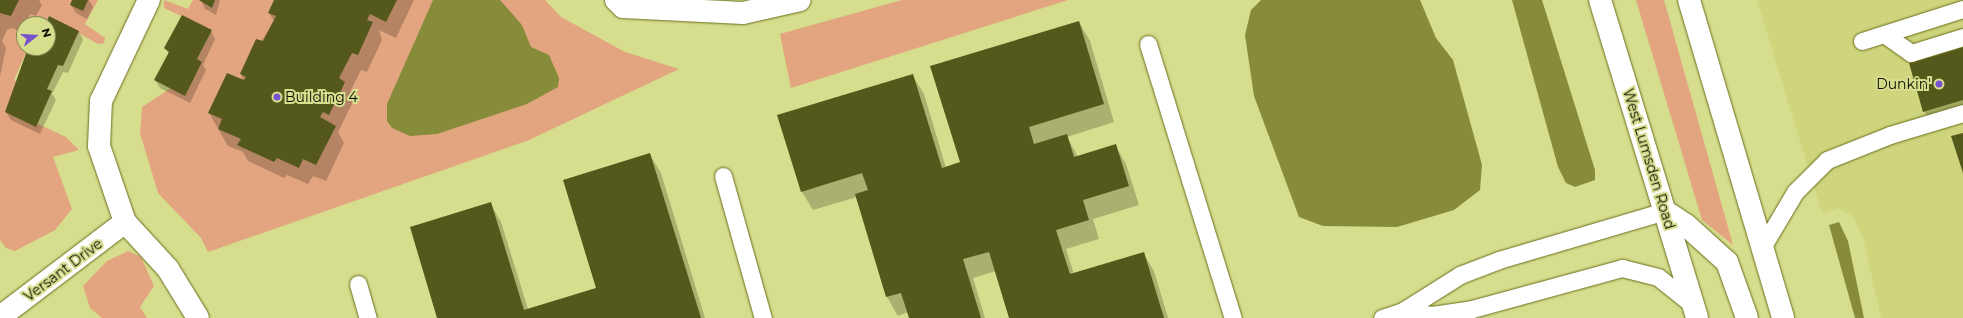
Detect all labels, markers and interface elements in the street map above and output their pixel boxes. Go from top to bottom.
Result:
north arrow [16,16,56,56]
text: N [39,26,55,39]
place label: Dunkin' [1876,76,1931,92]
marker: Dunkin' [1934,79,1944,89]
street label: West Lumsden Road [1620,87,1678,231]
place label: Building 4 [285,89,358,105]
marker: Building 4 [272,92,282,102]
street label: Versant Drive [21,235,105,305]

